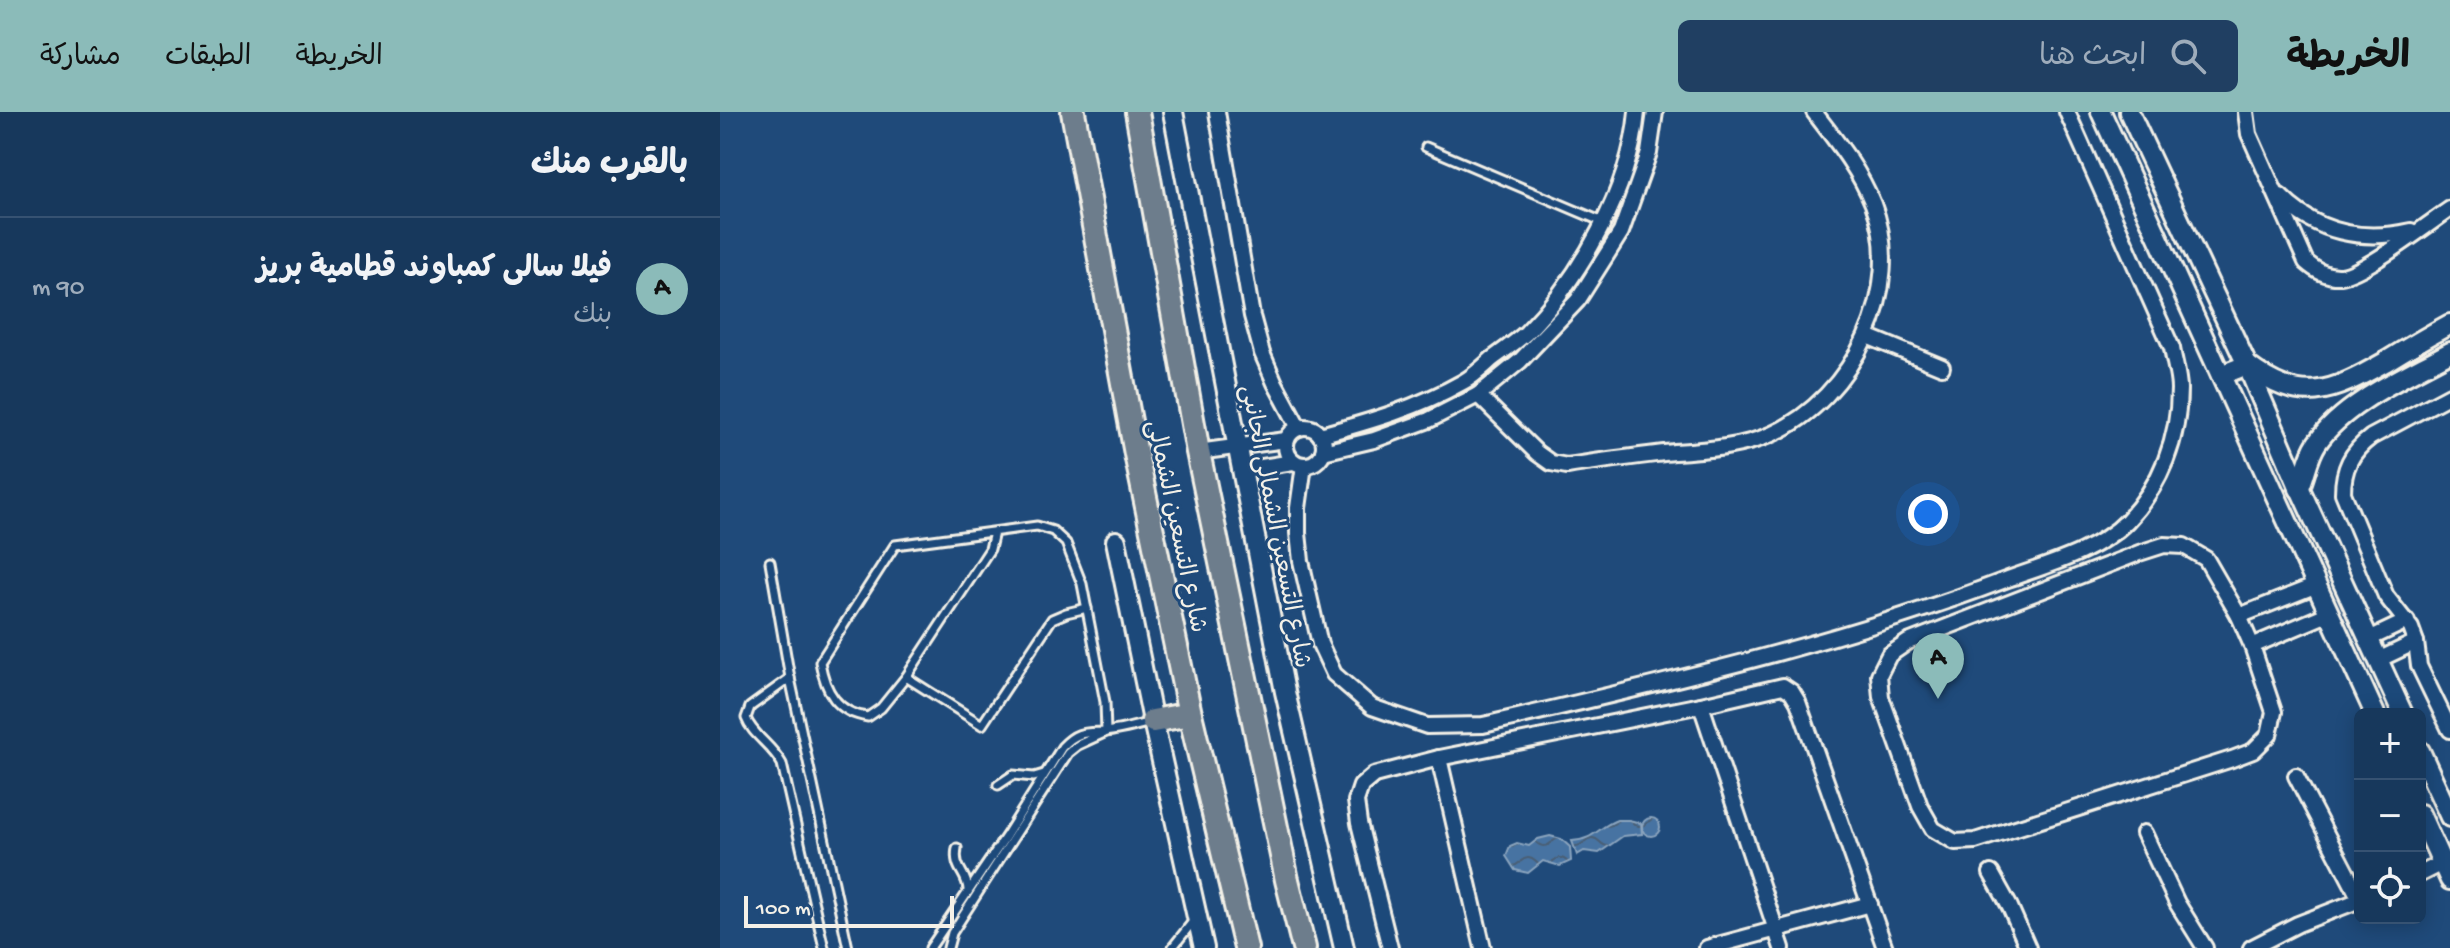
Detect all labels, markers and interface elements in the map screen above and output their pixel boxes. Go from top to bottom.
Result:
search box [1678,20,2238,92]
icon: search [2166,34,2210,78]
text: الخريطة [2286,38,2410,82]
text: ابحث هنا [2039,41,2146,76]
text: مشاركة [40,42,121,75]
text: الطبقات [165,42,251,75]
text: الخريطة [295,42,383,75]
text: بالقرب منك [531,147,688,187]
text: فيلا سالى كمباوند قطامية بريز [257,253,612,288]
text: 90 m [32,274,84,305]
text: A [654,274,670,305]
text: بنك [573,302,612,333]
street label: شارع التسعين الشمالى الجانبى [1232,383,1315,671]
street label: شارع التسعين الشمالى [1138,418,1211,636]
your location [1908,494,1948,534]
pin: A [1912,633,1964,699]
map controls [2354,708,2426,924]
button: + [2354,708,2426,780]
button: − [2354,780,2426,852]
button: locate [2354,852,2426,924]
scale bar [744,892,954,928]
text: 100 m [756,897,811,923]

